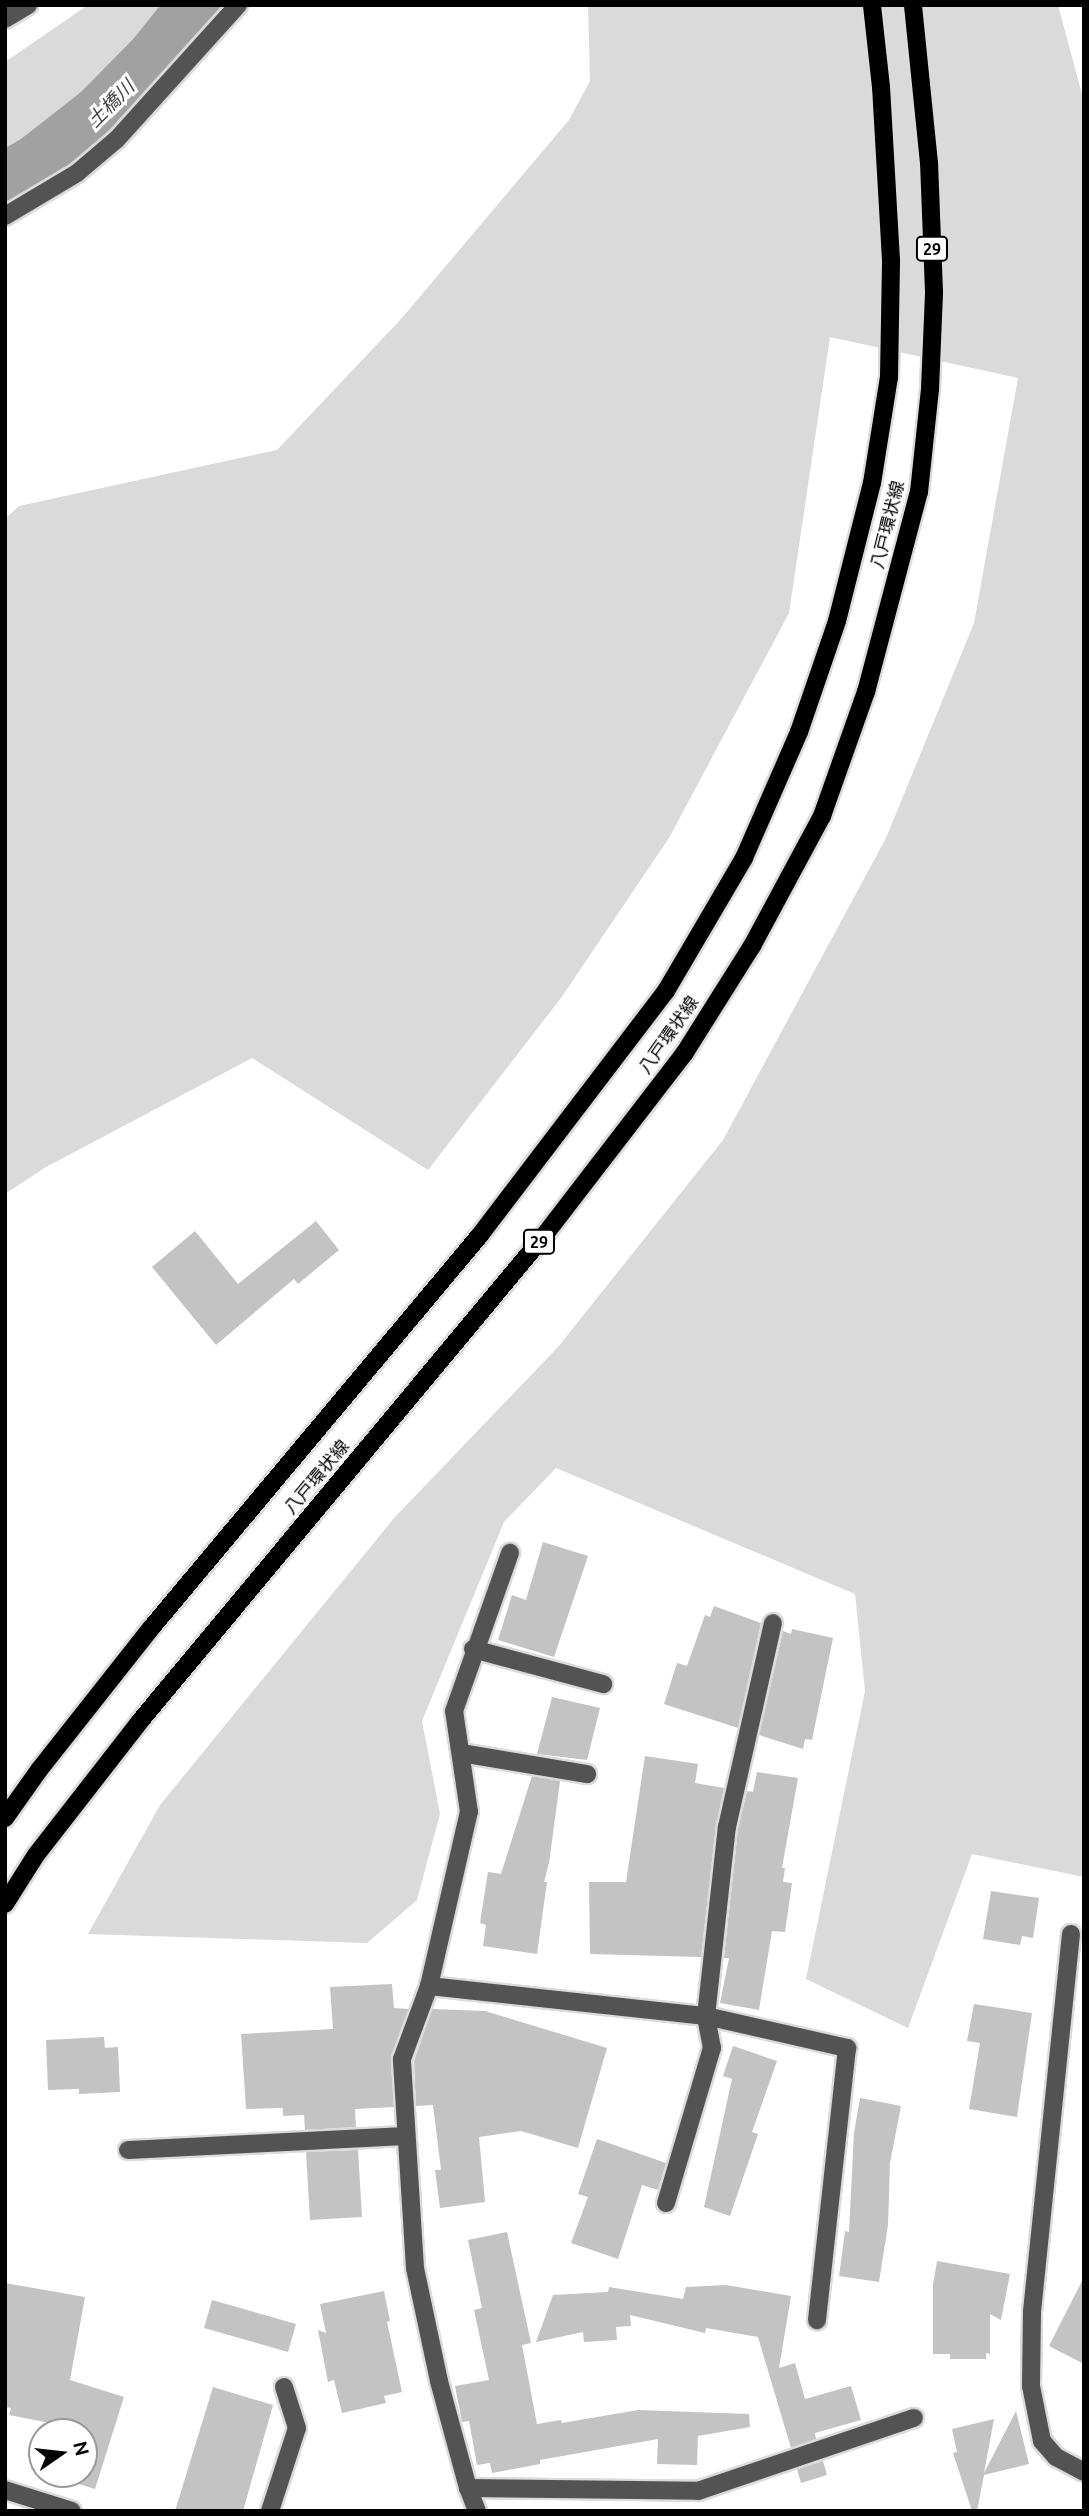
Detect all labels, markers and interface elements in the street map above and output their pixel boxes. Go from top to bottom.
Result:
water label: 土橋川 [83,76,139,132]
road number: 29 [914,236,950,262]
street label: 八戸環状線 [866,479,908,571]
street label: 八戸環状線 [633,992,703,1078]
road number: 29 [522,1230,556,1254]
street label: 八戸環状線 [279,1436,353,1518]
north arrow [28,2418,98,2488]
text: N [69,2439,94,2458]

